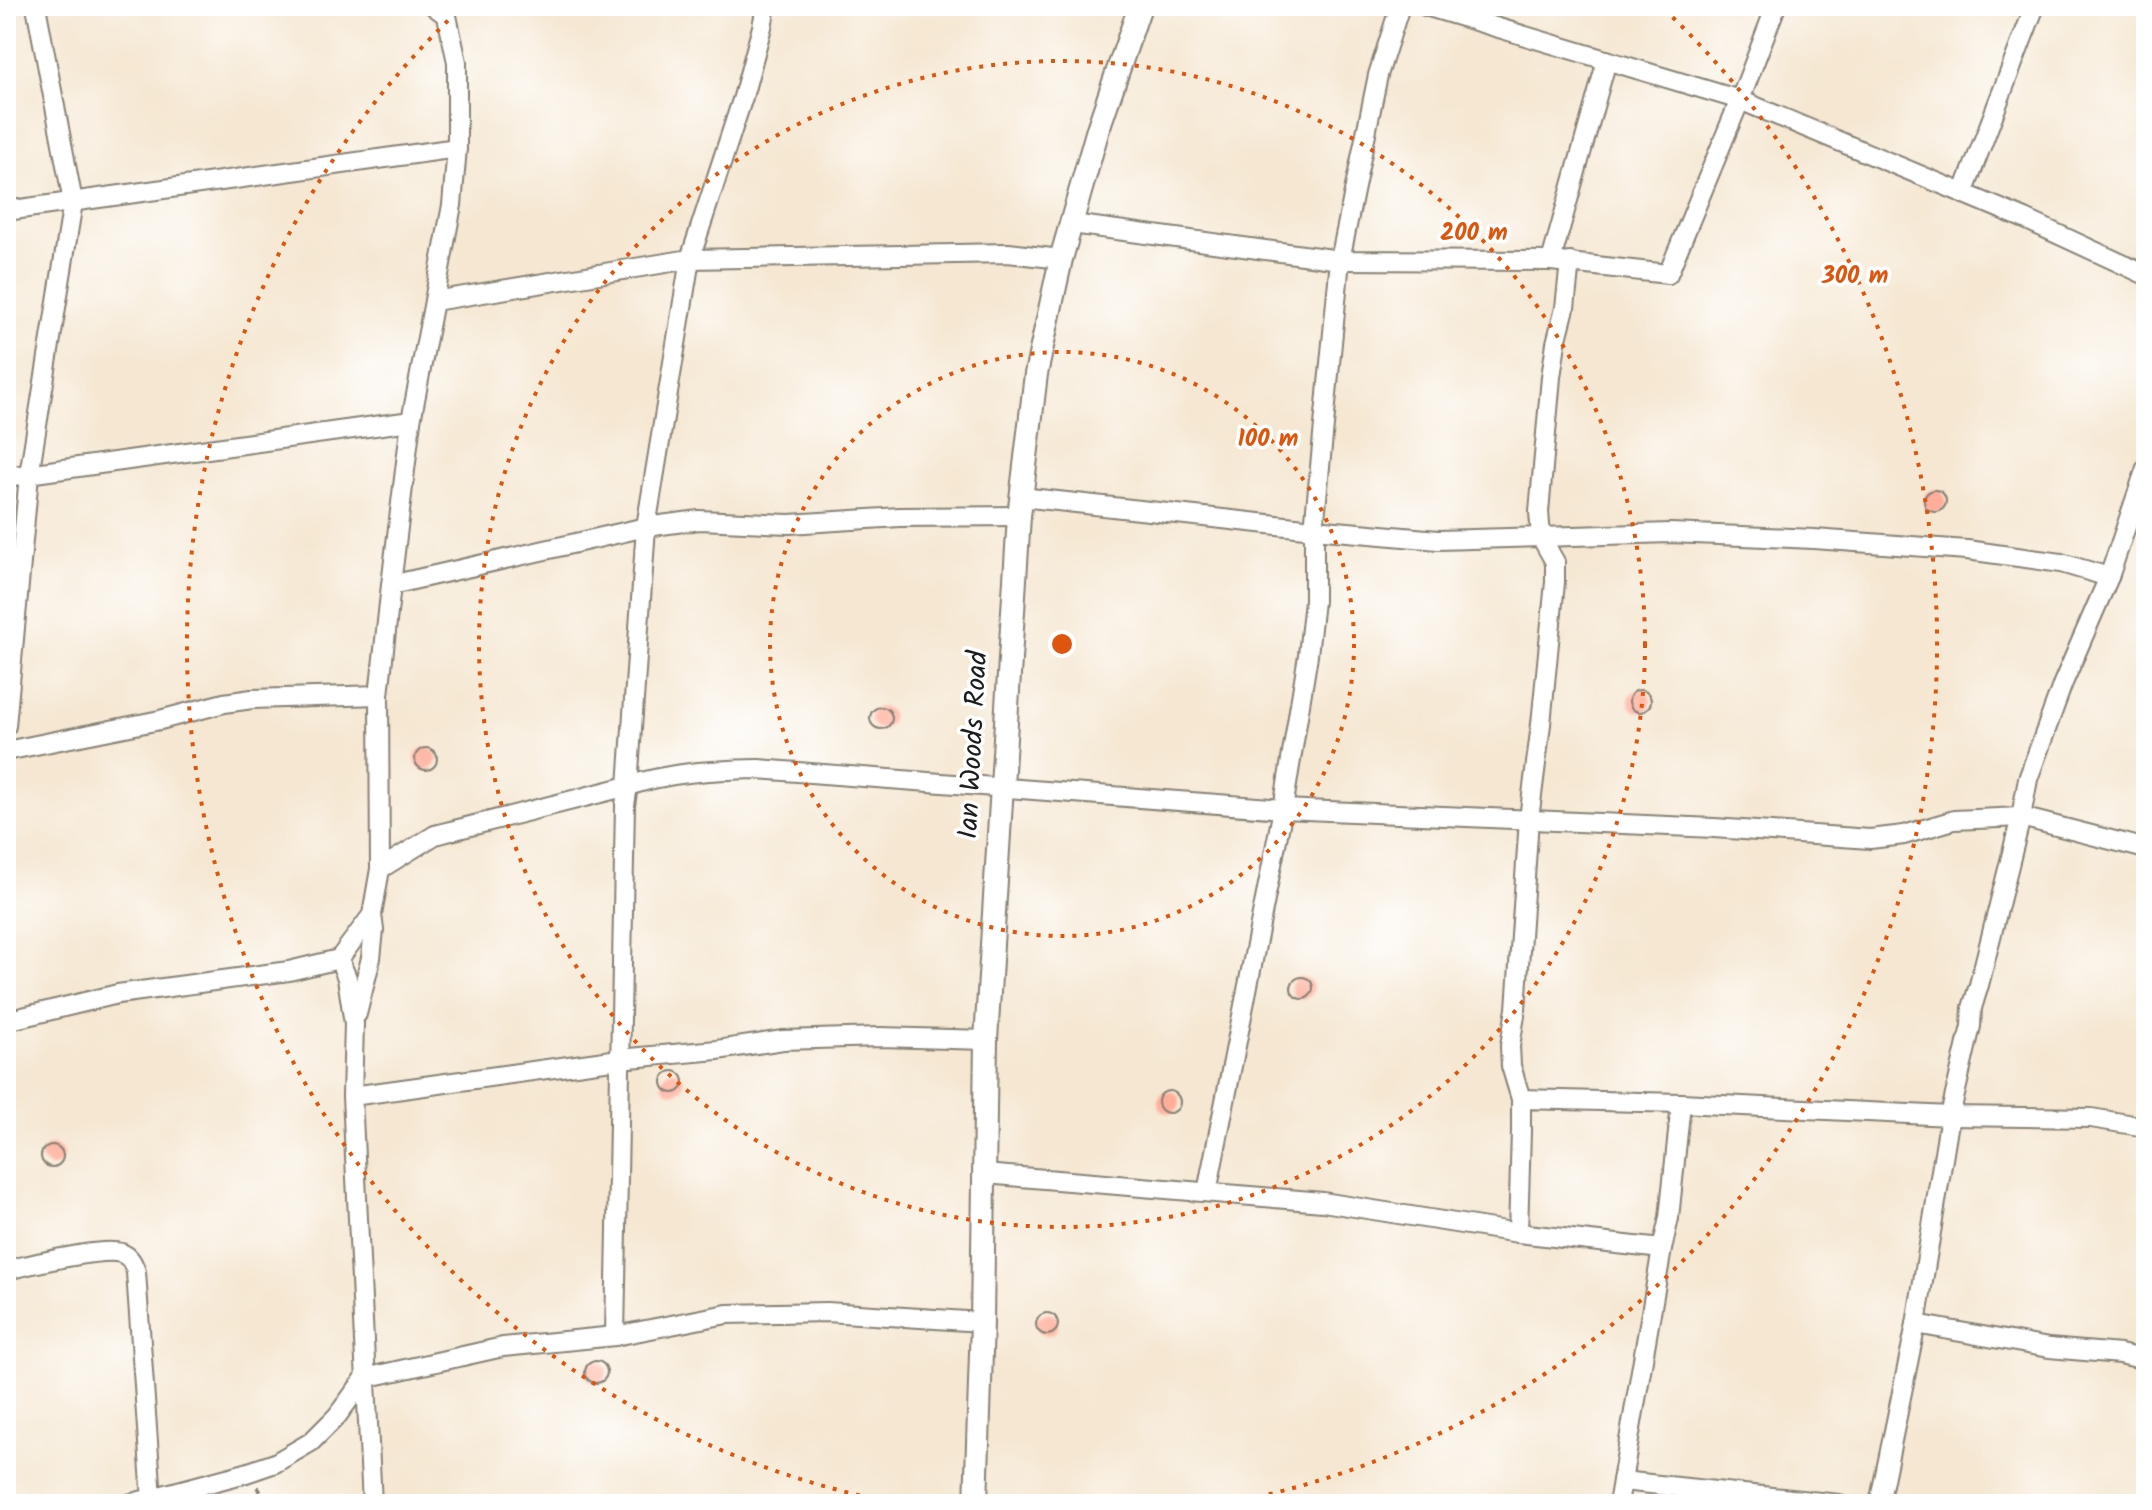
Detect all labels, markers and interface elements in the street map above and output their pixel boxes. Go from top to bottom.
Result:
text: 200 m [1440,214,1508,253]
text: 300 m [1821,257,1888,296]
text: 100 m [1238,420,1298,459]
centre of rings [1048,630,1076,658]
street label: Ian Woods Road [947,649,1001,840]

